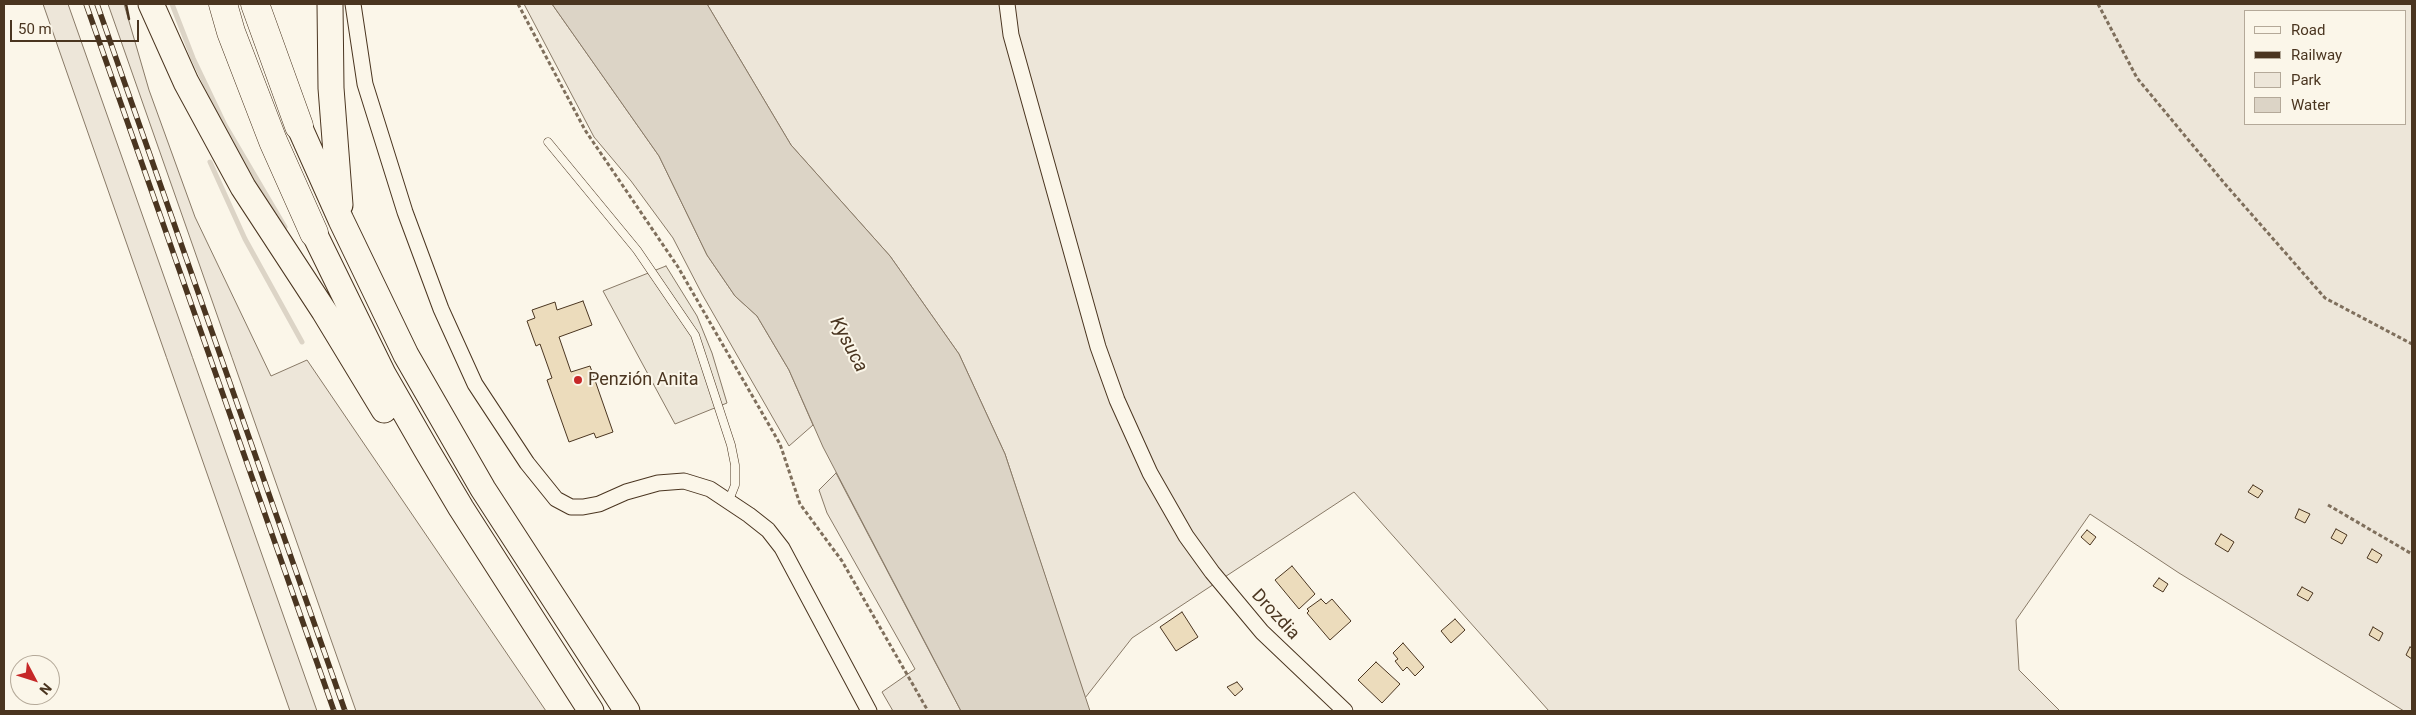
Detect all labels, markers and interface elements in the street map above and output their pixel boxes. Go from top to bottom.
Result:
scale bar [12,10,141,42]
legend [2244,10,2406,125]
text: 50 m [18,20,52,38]
text: Road [2291,21,2325,39]
text: Railway [2291,46,2342,64]
text: Park [2291,71,2321,89]
text: Water [2291,96,2330,114]
water label: Kysuca [824,313,872,377]
place label: Penzión Anita [588,369,698,391]
marker: Penzión Anita [572,374,584,386]
street label: Drozdia [1246,585,1304,645]
north arrow [10,655,60,705]
text: N [36,680,55,698]

